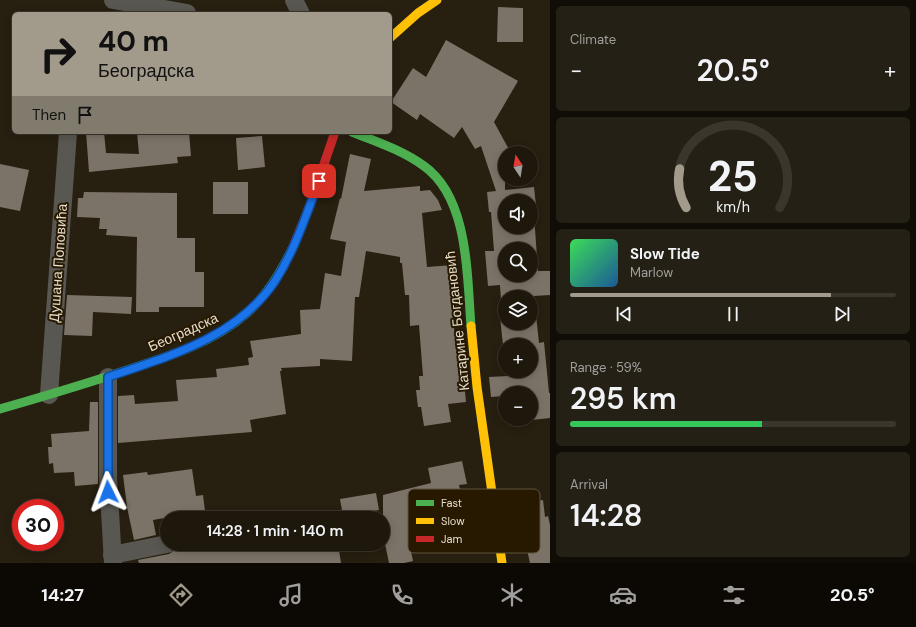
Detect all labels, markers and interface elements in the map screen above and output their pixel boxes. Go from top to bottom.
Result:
text: 40 m [98,23,169,60]
icon: right [32,28,84,80]
text: Climate [570,31,616,48]
text: 20.5° [696,51,770,90]
text: − [570,56,582,85]
text: + [884,56,896,85]
text: Београдска [98,59,194,83]
icon: arrive [74,104,96,126]
text: Then [32,105,66,125]
north arrow [498,146,538,186]
map controls [498,146,538,426]
text: 25 [708,150,758,204]
pin [302,164,336,198]
icon: arrive [308,170,330,192]
button: sound [498,194,538,234]
text: km/h [716,198,750,216]
street label: Душана Поповића [45,203,71,323]
button: search [498,242,538,282]
text: Slow Tide [630,244,700,264]
street label: Катарине Богдановић [441,250,473,392]
text: Marlow [630,264,673,281]
button: layers [498,290,538,330]
icon: previous [613,303,635,325]
icon: pause [722,303,744,325]
icon: next [831,303,853,325]
street label: Београдска [145,308,221,355]
button: + [498,338,538,378]
text: Range · 59% [570,359,642,376]
text: 295 km [570,379,676,418]
button: − [498,386,538,426]
position arrow [87,471,129,513]
text: Arrival [570,476,608,493]
legend [408,489,540,553]
text: Fast [441,496,462,510]
text: 14:28 [570,496,643,535]
speed limit sign: 30 [12,499,64,551]
text: Slow [441,514,465,528]
text: 14:28 · 1 min · 140 m [207,521,343,541]
text: Jam [441,532,462,546]
icon: directions [167,581,195,609]
icon: music [277,581,305,609]
icon: phone [388,581,416,609]
icon: climate [498,581,526,609]
icon: car [609,581,637,609]
icon: filters [720,581,748,609]
text: 14:27 [41,583,84,607]
text: 20.5° [830,583,875,607]

